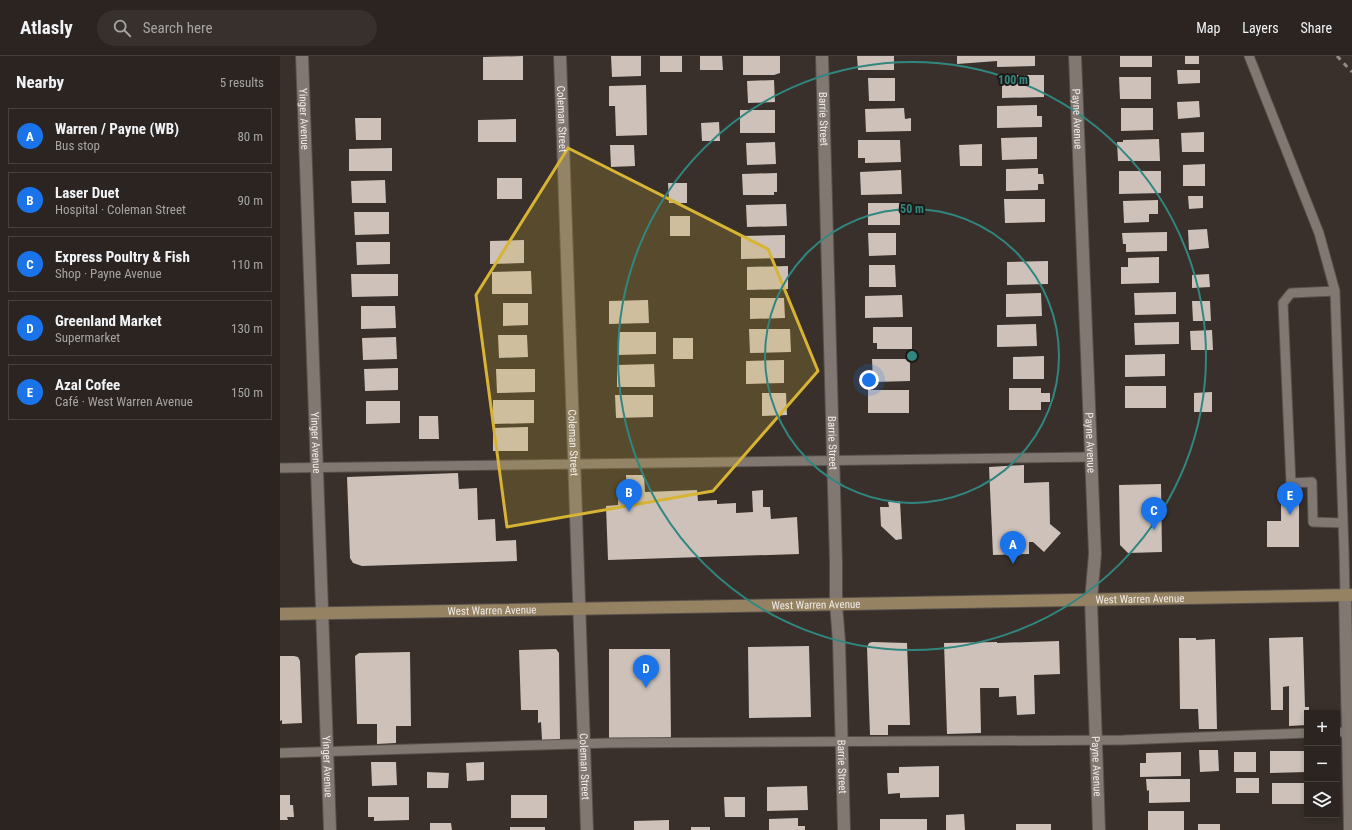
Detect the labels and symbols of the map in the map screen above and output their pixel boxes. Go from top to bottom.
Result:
text: 100 m [998,73,1028,87]
street label: Coleman Street [554,85,569,153]
street label: Yinger Avenue [296,88,311,150]
street label: Payne Avenue [1069,88,1085,149]
street label: Barrie Street [816,92,830,146]
text: 50 m [900,202,924,216]
centre of rings [905,349,919,363]
your location [859,370,879,390]
street label: Coleman Street [565,409,581,476]
street label: Yinger Avenue [308,412,323,474]
street label: Payne Avenue [1082,412,1098,473]
street label: Barrie Street [825,416,839,470]
pin: B [616,479,642,512]
pin: E [1277,482,1303,515]
pin: C [1141,497,1167,530]
pin: A [1000,531,1026,564]
street label: West Warren Avenue [1095,592,1184,607]
street label: West Warren Avenue [771,598,861,612]
street label: West Warren Avenue [447,603,537,618]
pin: D [633,655,659,688]
street label: Coleman Street [577,733,592,800]
street label: Yinger Avenue [320,735,335,798]
street label: Payne Avenue [1089,736,1104,797]
street label: Barrie Street [835,739,849,794]

